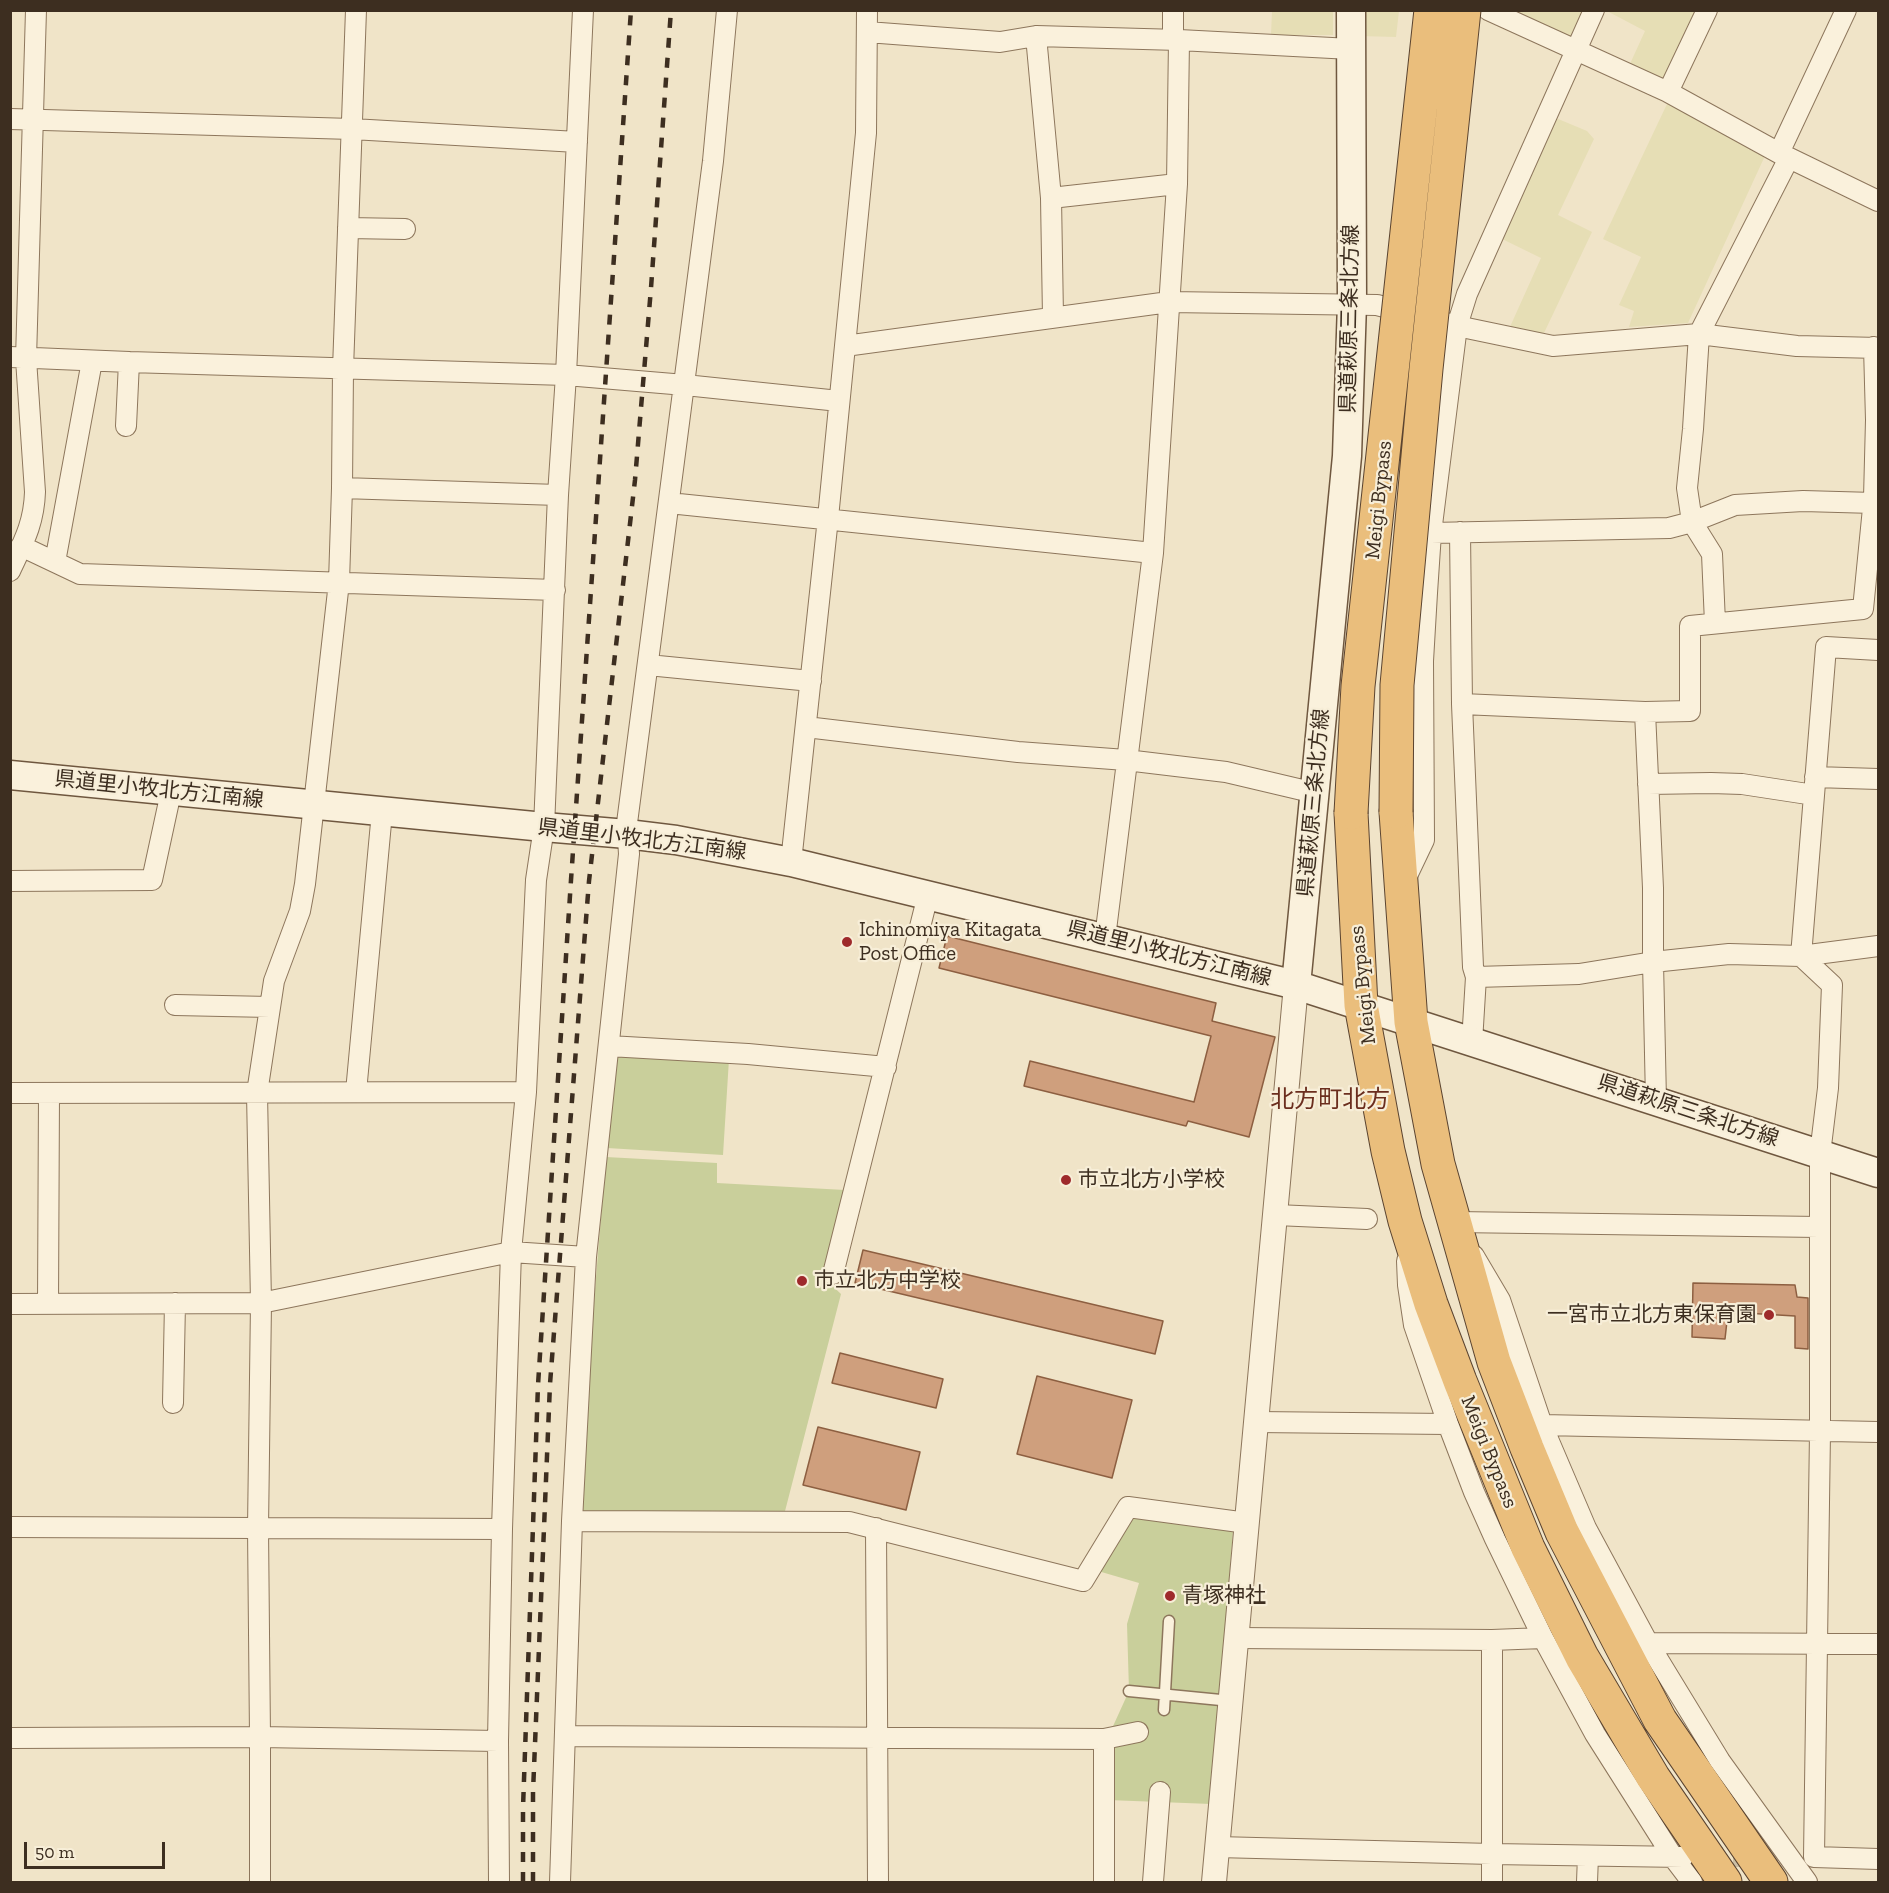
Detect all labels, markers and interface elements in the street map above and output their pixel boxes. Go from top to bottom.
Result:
street label: 県道萩原三条北方線 [1336,224,1364,414]
street label: Meigi Bypass [1360,439,1398,561]
street label: 県道萩原三条北方線 [1293,708,1335,898]
street label: 県道里小牧北方江南線 [53,766,265,814]
street label: 県道里小牧北方江南線 [536,815,748,865]
street label: 県道里小牧北方江南線 [1064,916,1274,992]
place label: Ichinomiya Kitagata Post Office [859,917,1042,967]
street label: Meigi Bypass [1344,924,1382,1046]
marker: Ichinomiya Kitagata Post Office [840,935,854,949]
street label: 県道萩原三条北方線 [1594,1070,1782,1152]
district label: 北方町北方 [1270,1086,1390,1114]
place label: 市立北方小学校 [1078,1167,1225,1193]
marker: 市立北方小学校 [1059,1173,1073,1187]
place label: 市立北方中学校 [814,1268,961,1294]
marker: 市立北方中学校 [795,1274,809,1288]
place label: 一宮市立北方東保育園 [1547,1302,1757,1328]
marker: 一宮市立北方東保育園 [1762,1308,1776,1322]
street label: Meigi Bypass [1455,1392,1523,1512]
place label: 青塚神社 [1182,1583,1266,1609]
marker: 青塚神社 [1163,1589,1177,1603]
scale bar [27,1830,168,1868]
text: 50 m [35,1841,74,1863]

